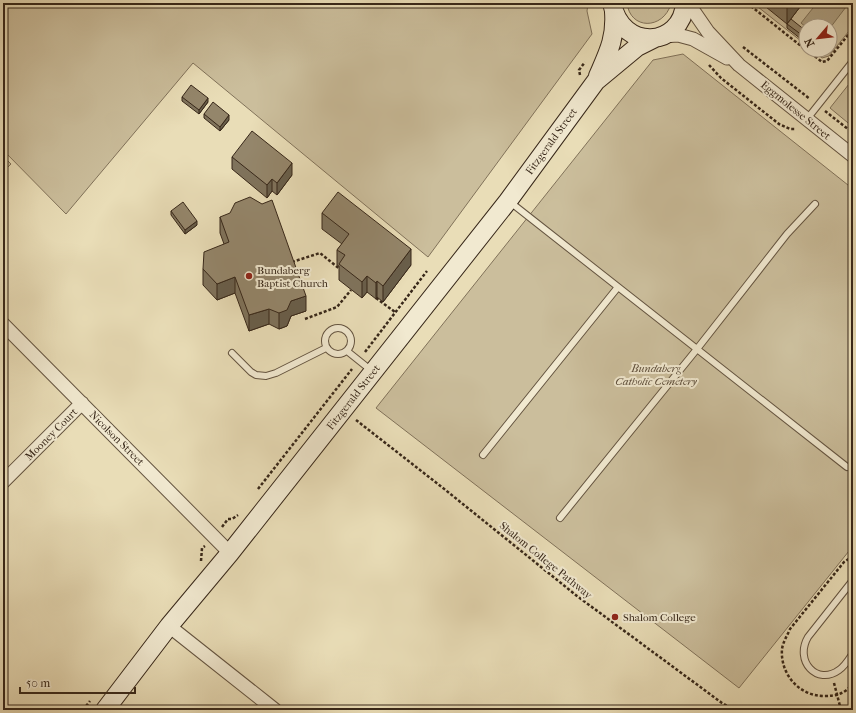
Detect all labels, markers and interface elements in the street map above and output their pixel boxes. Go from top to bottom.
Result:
north arrow [798,18,838,58]
text: N [802,35,817,49]
street label: Eggmolesse Street [758,78,833,143]
street label: Fitzgerald Street [523,105,580,177]
place label: Bundaberg Baptist Church [257,264,329,290]
marker: Bundaberg Baptist Church [244,271,254,281]
street label: Fitzgerald Street [324,362,383,433]
park label: Bundaberg Catholic Cemetery [615,362,697,388]
street label: Mooney Court [22,405,80,463]
street label: Nicolson Street [87,408,147,468]
street label: Shalom College Pathway [497,519,595,602]
place label: Shalom College [623,611,696,624]
marker: Shalom College [610,612,620,622]
scale bar [20,669,135,695]
text: 50 m [26,676,50,690]

